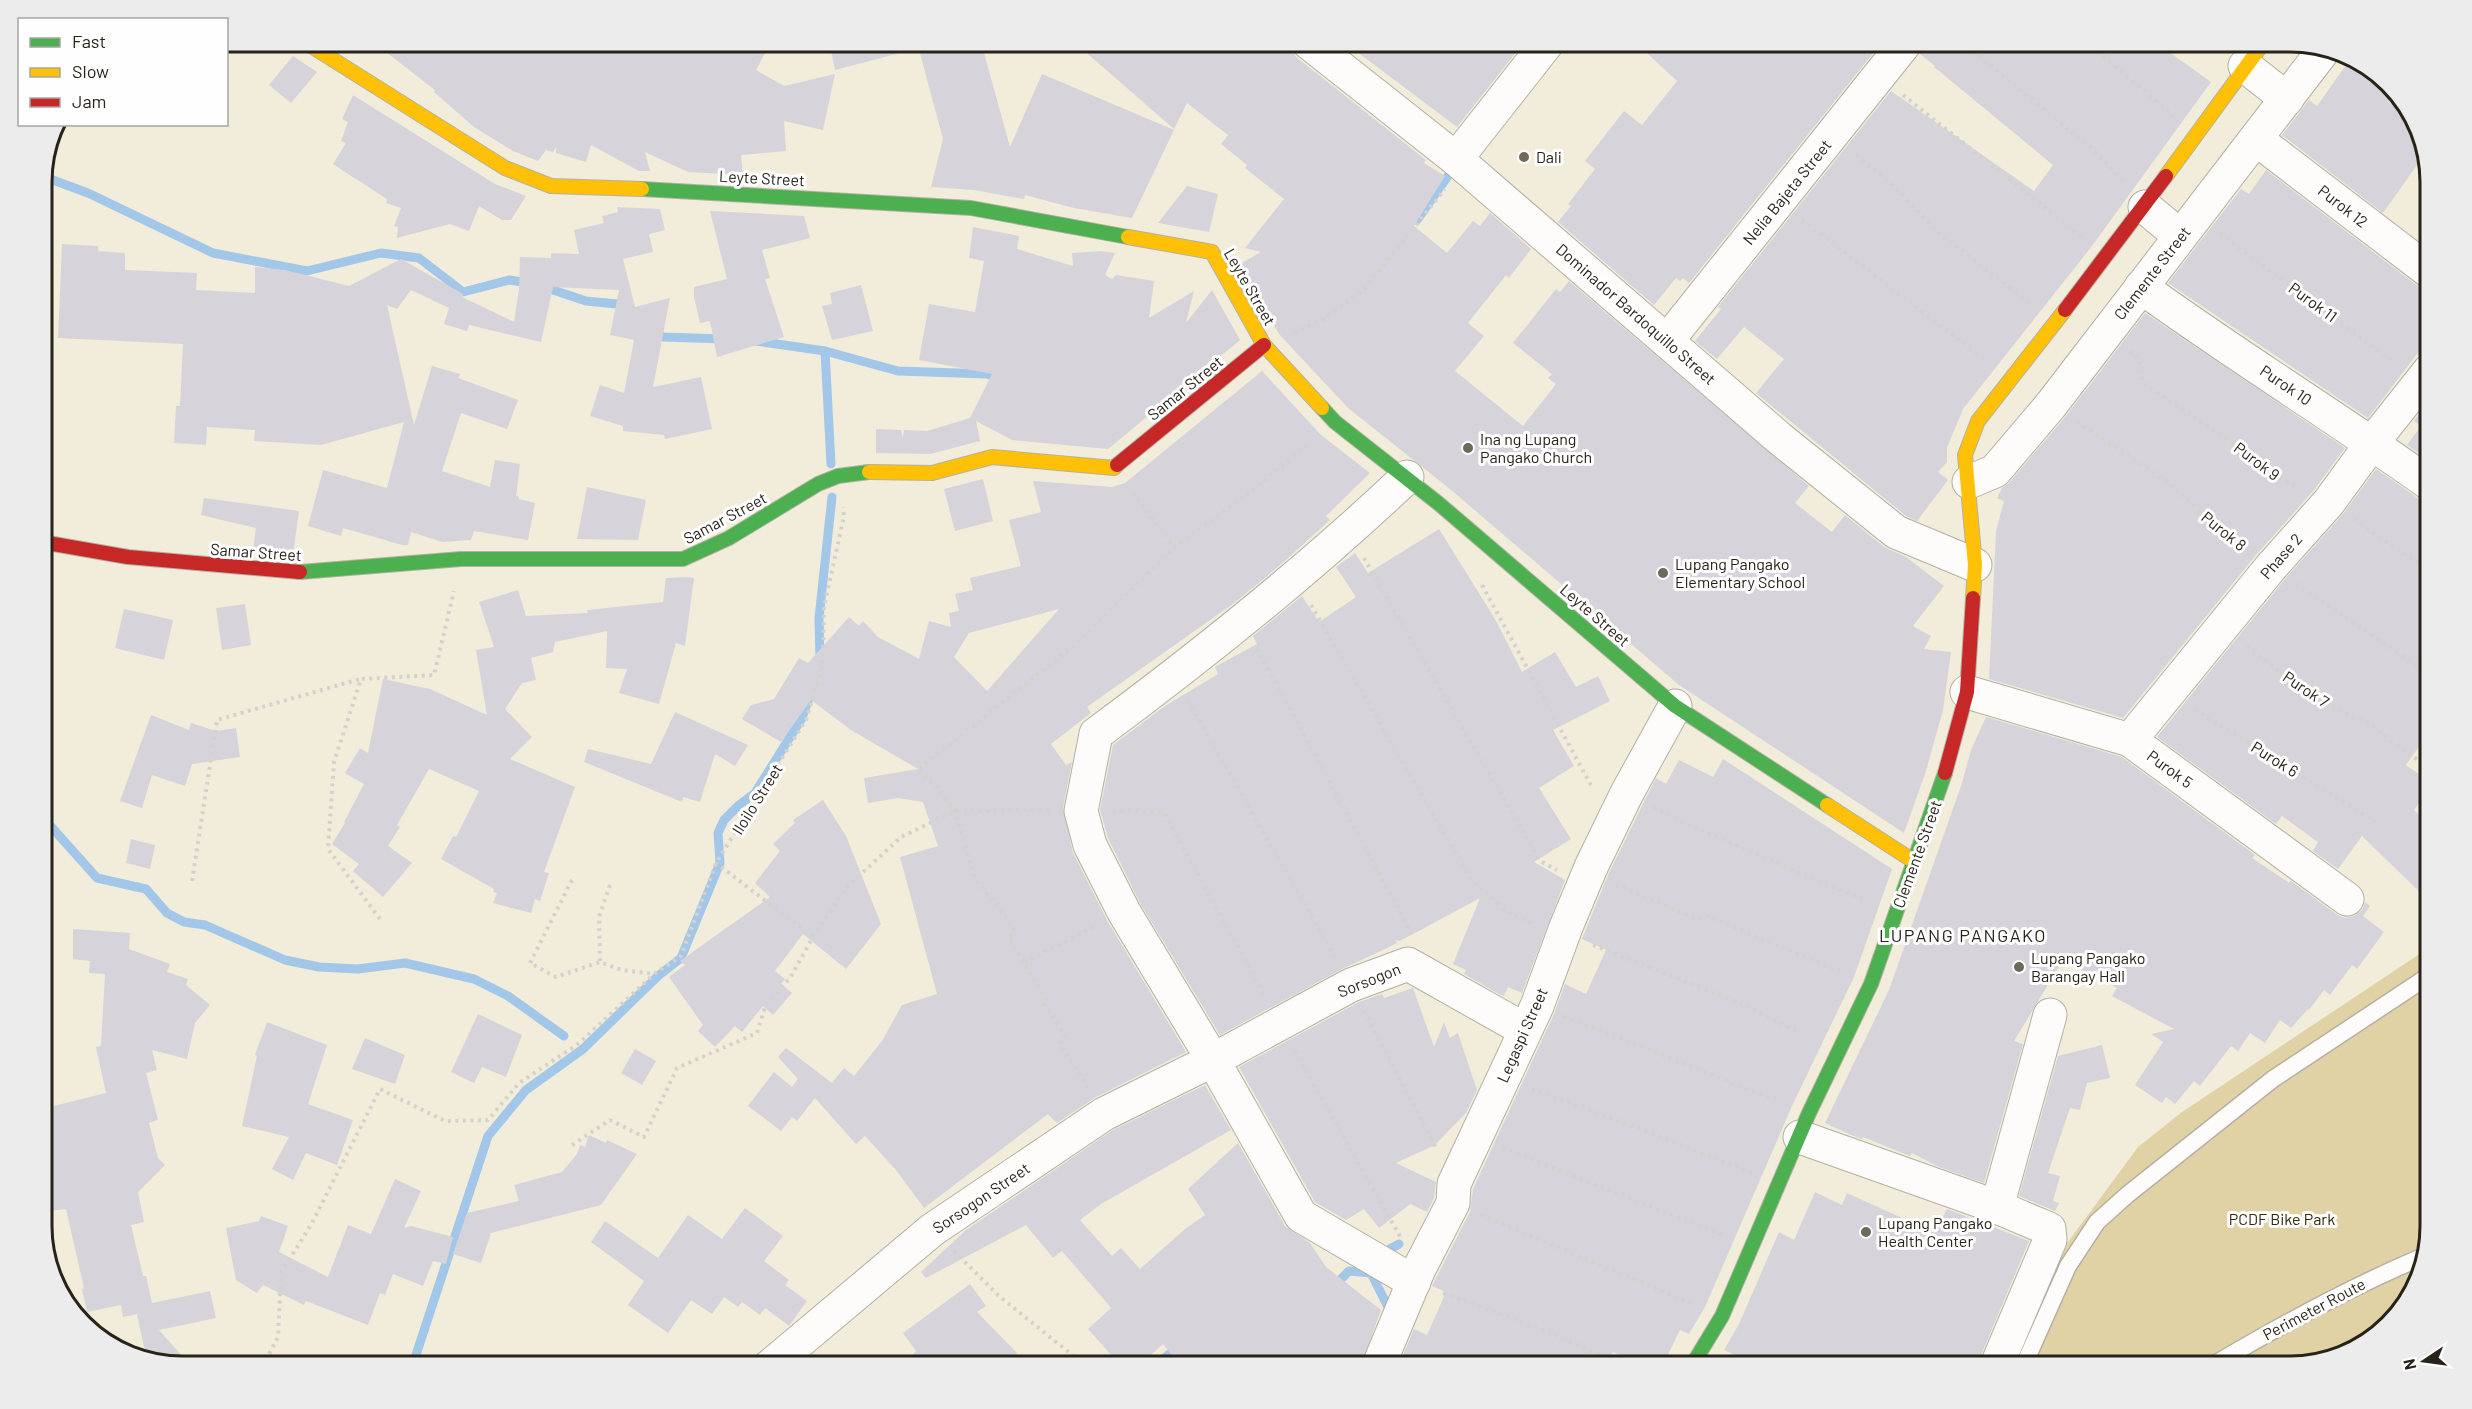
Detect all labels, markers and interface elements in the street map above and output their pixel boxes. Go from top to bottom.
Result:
legend [18,18,228,126]
text: Fast [72,30,106,52]
text: Slow [72,60,109,82]
text: Jam [72,90,106,112]
street label: Nelia Bajeta Street [1738,135,1835,248]
place label: Dali [1536,147,1562,166]
marker: Dali [1517,150,1531,164]
street label: Leyte Street [719,166,805,189]
street label: Purok 12 [2315,180,2372,231]
street label: Clemente Street [2109,222,2194,323]
street label: Dominador Bardoquillo Street [1553,239,1720,388]
street label: Leyte Street [1221,245,1280,329]
street label: Purok 11 [2285,278,2341,325]
street label: Samar Street [1143,351,1226,424]
street label: Purok 10 [2257,360,2316,409]
place label: Ina ng Lupang Pangako Church [1480,429,1592,466]
street label: Purok 9 [2231,437,2284,484]
marker: Ina ng Lupang Pangako Church [1461,441,1475,455]
street label: Samar Street [680,488,770,547]
street label: Purok 8 [2198,507,2251,554]
street label: Phase 2 [2256,529,2306,582]
street label: Samar Street [210,539,302,564]
place label: Lupang Pangako Elementary School [1675,554,1805,591]
marker: Lupang Pangako Elementary School [1656,566,1670,580]
street label: Leyte Street [1557,579,1634,650]
street label: Purok 7 [2280,666,2333,711]
street label: Purok 6 [2248,737,2302,780]
street label: Purok 5 [2144,746,2197,792]
street label: Iloilo Street [727,760,786,838]
street label: Clemente Street [1888,797,1945,910]
district label: LUPANG PANGAKO [1879,924,2047,946]
place label: Lupang Pangako Barangay Hall [2031,948,2145,985]
street label: Sorsogon [1335,958,1403,1001]
marker: Lupang Pangako Barangay Hall [2012,960,2026,974]
street label: Legaspi Street [1492,984,1551,1085]
street label: Sorsogon Street [929,1158,1033,1237]
park label: PCDF Bike Park [2229,1209,2335,1228]
place label: Lupang Pangako Health Center [1878,1213,1992,1250]
marker: Lupang Pangako Health Center [1859,1225,1873,1239]
street label: Perimeter Route [2259,1274,2368,1344]
north arrow [2394,1331,2454,1391]
text: N [2398,1357,2419,1372]

